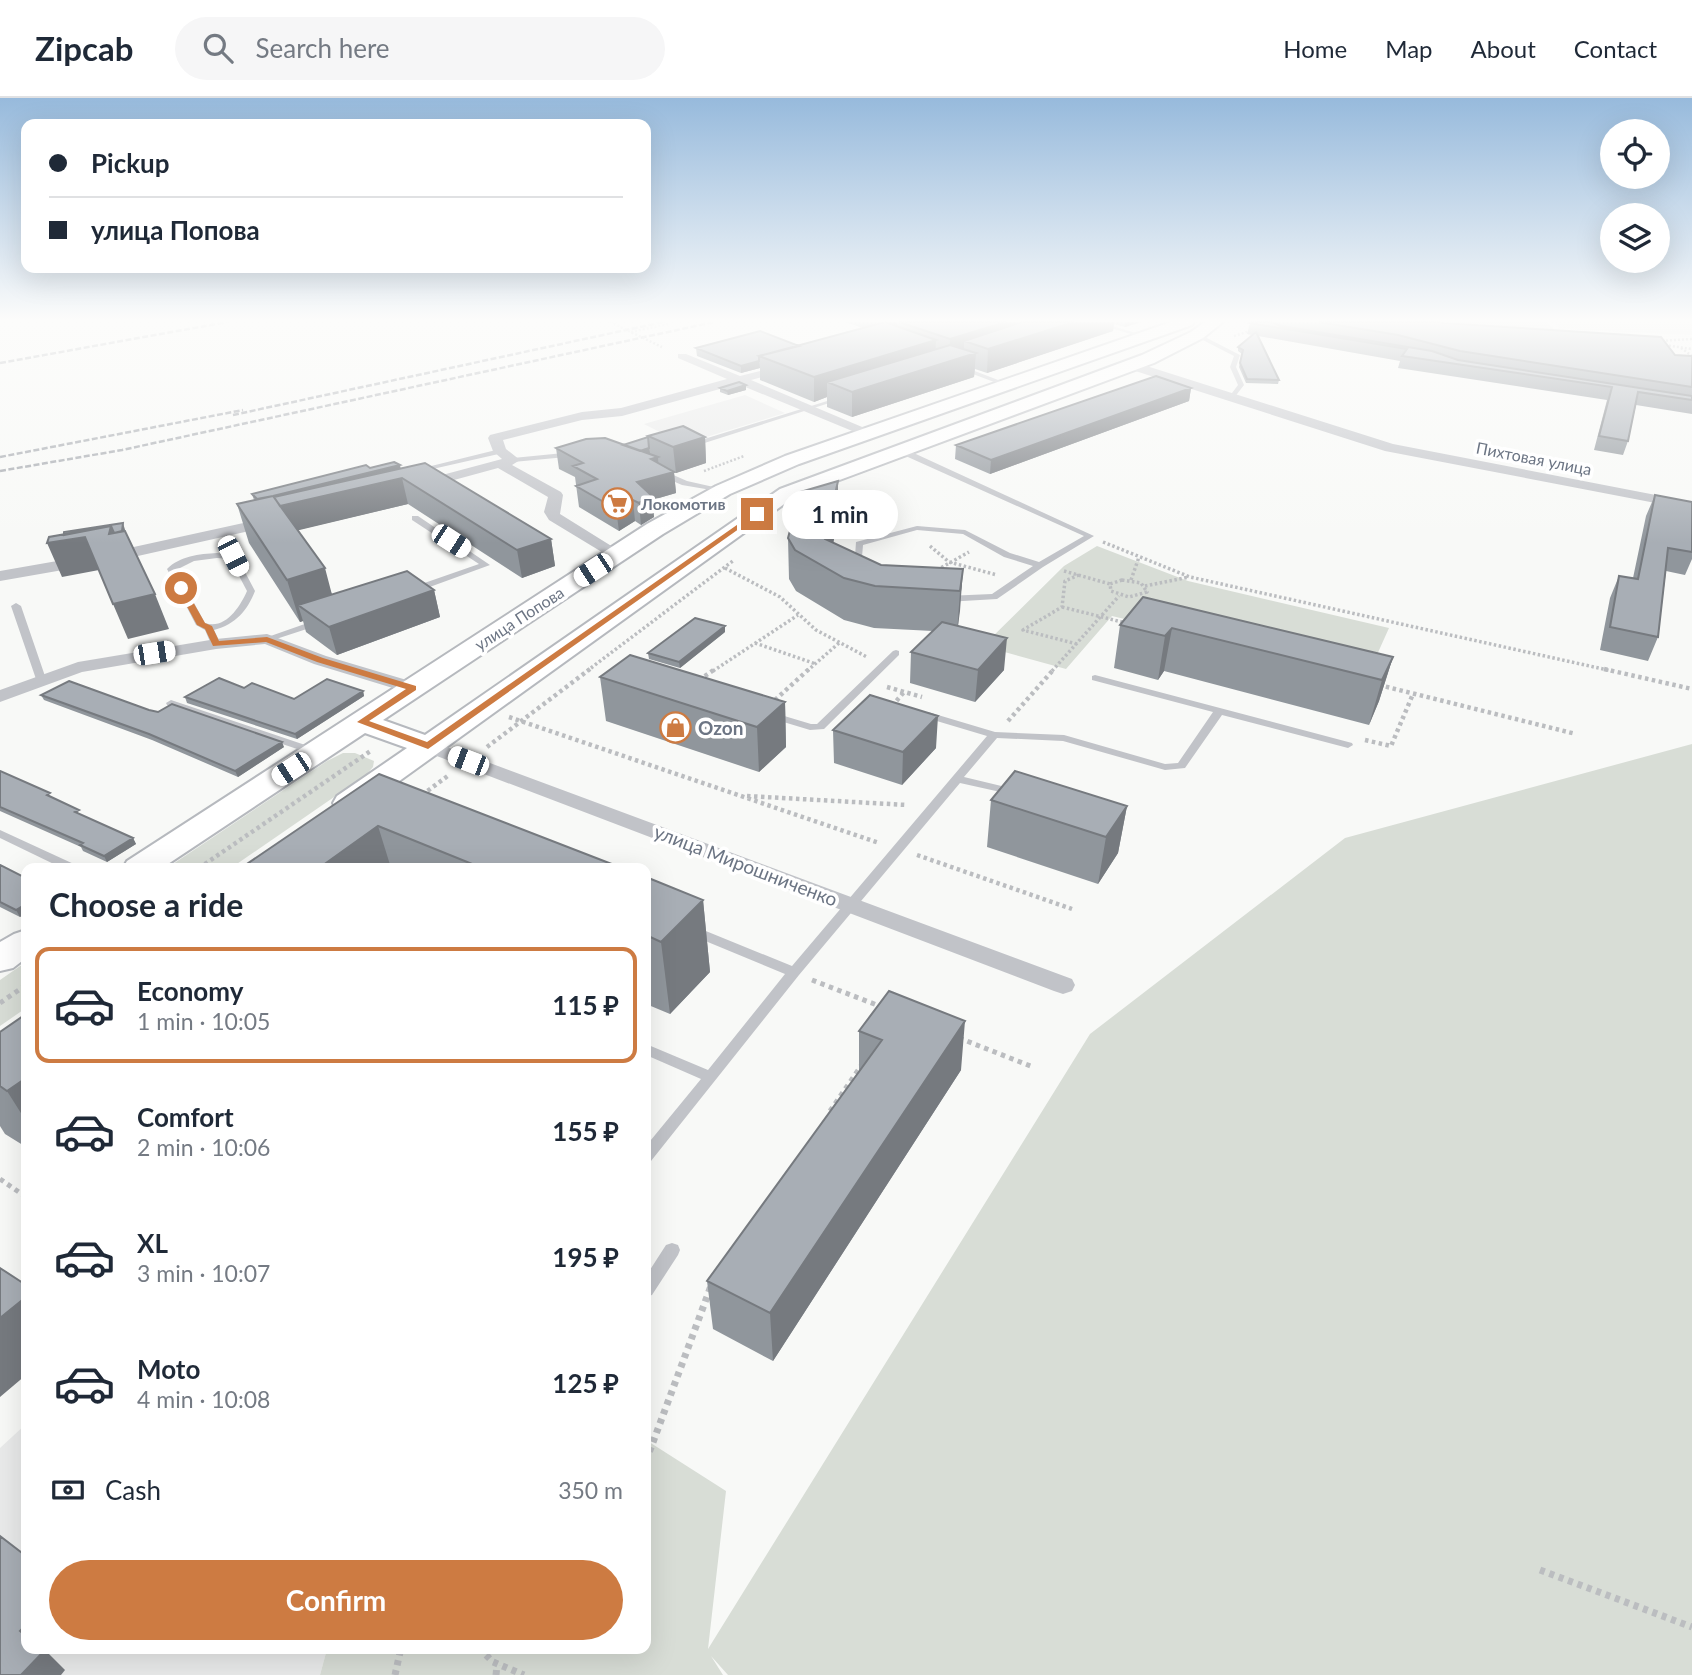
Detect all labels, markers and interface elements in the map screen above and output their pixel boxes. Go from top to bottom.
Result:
search box [175,17,665,80]
text: Zipcab [35,28,133,68]
icon: search [199,29,237,67]
text: Search here [255,32,390,64]
text: Home [1283,34,1347,63]
text: Map [1385,34,1433,63]
text: About [1471,34,1536,63]
text: Contact [1574,34,1657,63]
map controls [1600,119,1670,273]
button: locate [1600,119,1670,189]
text: Pickup [91,147,170,179]
button: layers [1600,203,1670,273]
text: улица Попова [91,214,260,246]
street label: Пихтовая улица [1475,437,1593,479]
supermarket icon: Локомотив [601,486,635,520]
callout: 1 min [782,490,897,538]
place label: Локомотив [640,494,725,513]
route end [741,498,773,530]
text: 1 min [811,500,869,528]
car [428,521,475,561]
car [215,533,252,579]
car [570,550,617,590]
route start [165,572,197,604]
street label: улица Попова [471,582,567,654]
car [132,639,177,667]
shop icon: Ozon [658,710,692,744]
place label: Ozon [698,716,743,739]
car [445,744,492,778]
car [268,749,315,789]
street label: улица Мирошниченко [651,819,841,911]
text: Choose a ride [49,885,243,924]
icon: car [53,974,116,1037]
text: Economy [137,975,243,1007]
text: 115 ₽ [552,989,619,1021]
text: 1 min · 10:05 [137,1007,270,1035]
icon: car [53,1100,116,1163]
text: Comfort [137,1101,234,1133]
text: 155 ₽ [552,1115,619,1147]
text: 2 min · 10:06 [137,1133,270,1161]
icon: car [53,1226,116,1289]
text: XL [137,1227,168,1259]
text: 195 ₽ [552,1241,619,1273]
text: 3 min · 10:07 [137,1259,270,1287]
icon: car [53,1352,116,1415]
text: Moto [137,1353,200,1385]
text: 125 ₽ [552,1367,619,1399]
text: 4 min · 10:08 [137,1385,270,1413]
icon: cash [49,1471,87,1509]
text: Cash [105,1474,161,1506]
text: 350 m [558,1476,623,1504]
button: Confirm [49,1560,623,1640]

